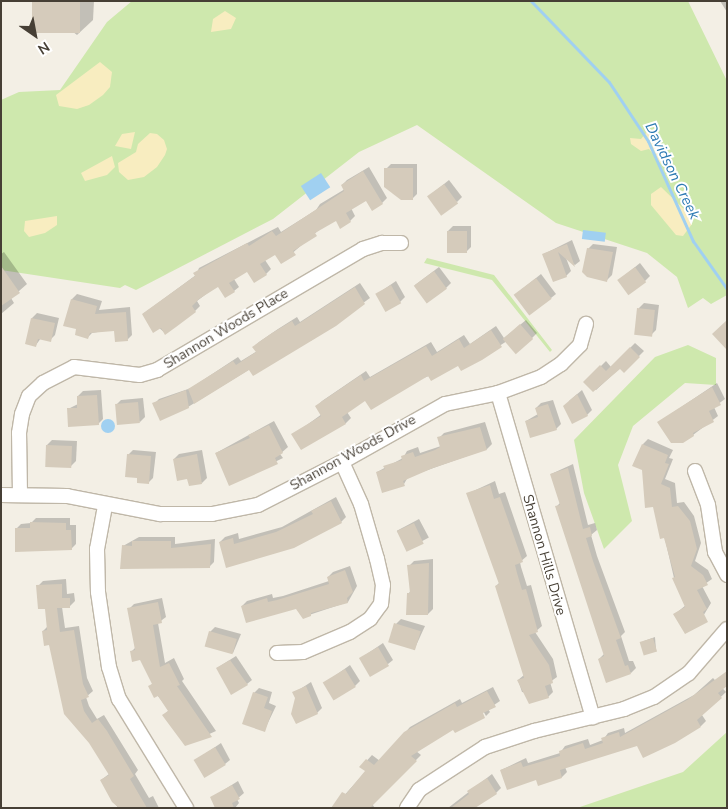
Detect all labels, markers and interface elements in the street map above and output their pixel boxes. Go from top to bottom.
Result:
north arrow [10,10,60,60]
text: N [34,37,53,59]
water label: Davidson Creek [641,120,703,222]
street label: Shannon Woods Place [161,285,291,373]
street label: Shannon Woods Drive [287,411,419,495]
street label: Shannon Hills Drive [519,493,569,617]

